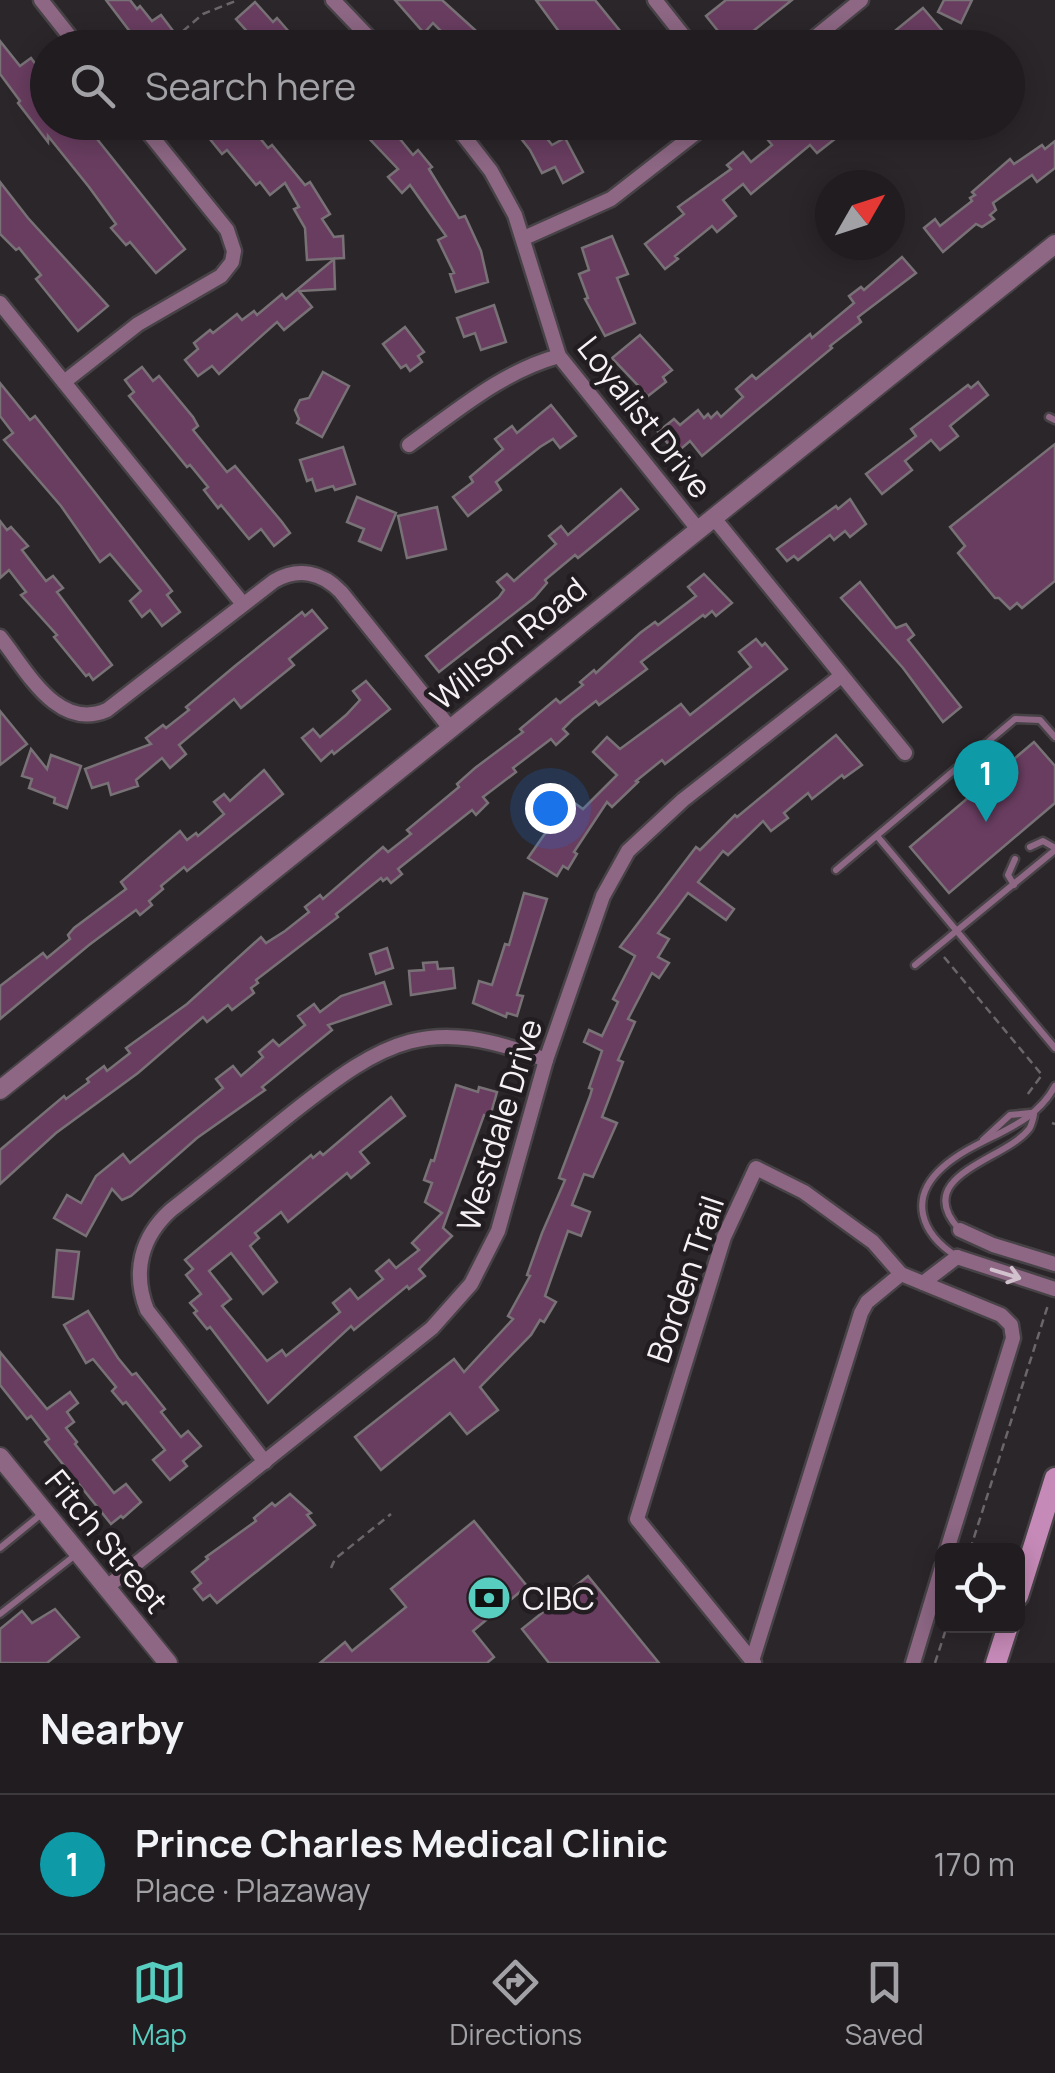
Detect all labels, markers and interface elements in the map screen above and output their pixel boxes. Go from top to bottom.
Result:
search box [30,30,1025,140]
icon: search [65,58,120,113]
text: Search here [145,59,356,111]
north arrow [815,170,905,260]
street label: Loyalist Drive [568,327,722,507]
street label: Willson Road [421,567,595,719]
pin: 1 [954,740,1018,822]
your location [525,783,576,834]
street label: Westdale Drive [446,1013,552,1237]
street label: Borden Trail [636,1190,734,1368]
one-way arrow [990,1266,1021,1284]
street label: Fitch Street [36,1460,178,1622]
map controls [935,1543,1025,1633]
button: locate [935,1543,1025,1633]
bank icon: CIBC [466,1575,512,1621]
place label: CIBC [522,1576,595,1620]
text: Nearby [40,1699,184,1757]
text: Prince Charles Medical Clinic [135,1816,668,1868]
text: 1 [65,1842,80,1886]
text: 170 m [933,1842,1015,1886]
text: Place · Plazaway [135,1868,371,1912]
tab: Map [131,1955,187,2053]
tab: Directions [450,1955,582,2053]
tab: Saved [845,1955,924,2053]

